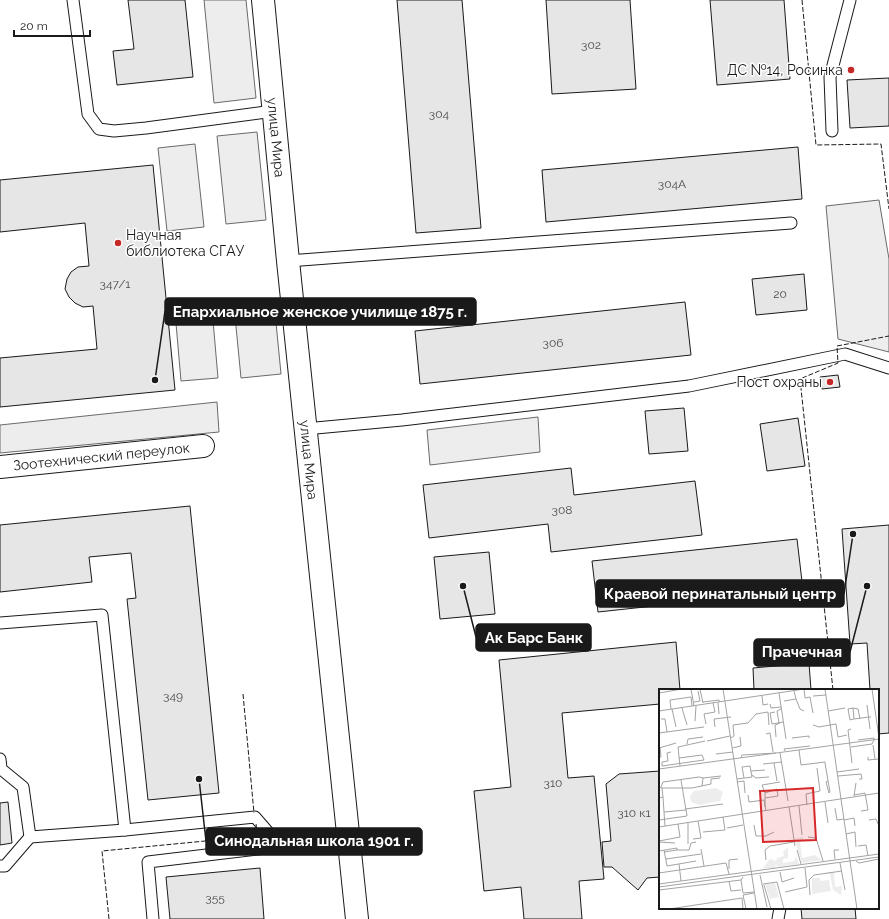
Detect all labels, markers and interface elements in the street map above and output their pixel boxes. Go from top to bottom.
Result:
scale bar [14,12,90,38]
text: 20 m [20,19,48,33]
house number: 302 [581,38,601,52]
place label: ДС №14, Росинка [727,62,843,78]
marker: ДС №14, Росинка [846,65,856,75]
street label: улица Мира [264,97,288,178]
house number: 304 [429,107,450,121]
house number: 304А [658,177,686,191]
place label: Научная библиотека СГАУ [126,227,245,259]
marker: Научная библиотека СГАУ [113,238,123,248]
house number: 347/1 [100,277,130,291]
house number: 20 [773,287,787,301]
callout: Епархиальное женское училище 1875 г. [165,298,476,325]
text: Епархиальное женское училище 1875 г. [173,303,467,321]
house number: 306 [543,336,564,350]
place label: Пост охраны [736,374,822,390]
marker: Пост охраны [825,377,835,387]
street label: улица Мира [297,419,321,500]
street label: Зоотехнический переулок [12,439,191,474]
house number: 308 [552,503,572,517]
callout: Краевой перинатальный центр [596,580,844,607]
text: Краевой перинатальный центр [604,585,837,603]
callout: Ак Барс Банк [476,624,591,651]
text: Ак Барс Банк [485,629,584,647]
callout: Прачечная [754,639,850,666]
text: Прачечная [762,643,842,661]
house number: 349 [163,689,183,703]
inset map [659,689,879,909]
house number: 310 [544,776,562,790]
house number: 310 к1 [617,806,651,820]
callout: Синодальная школа 1901 г. [206,828,422,855]
text: Синодальная школа 1901 г. [214,832,414,850]
house number: 355 [205,891,225,905]

